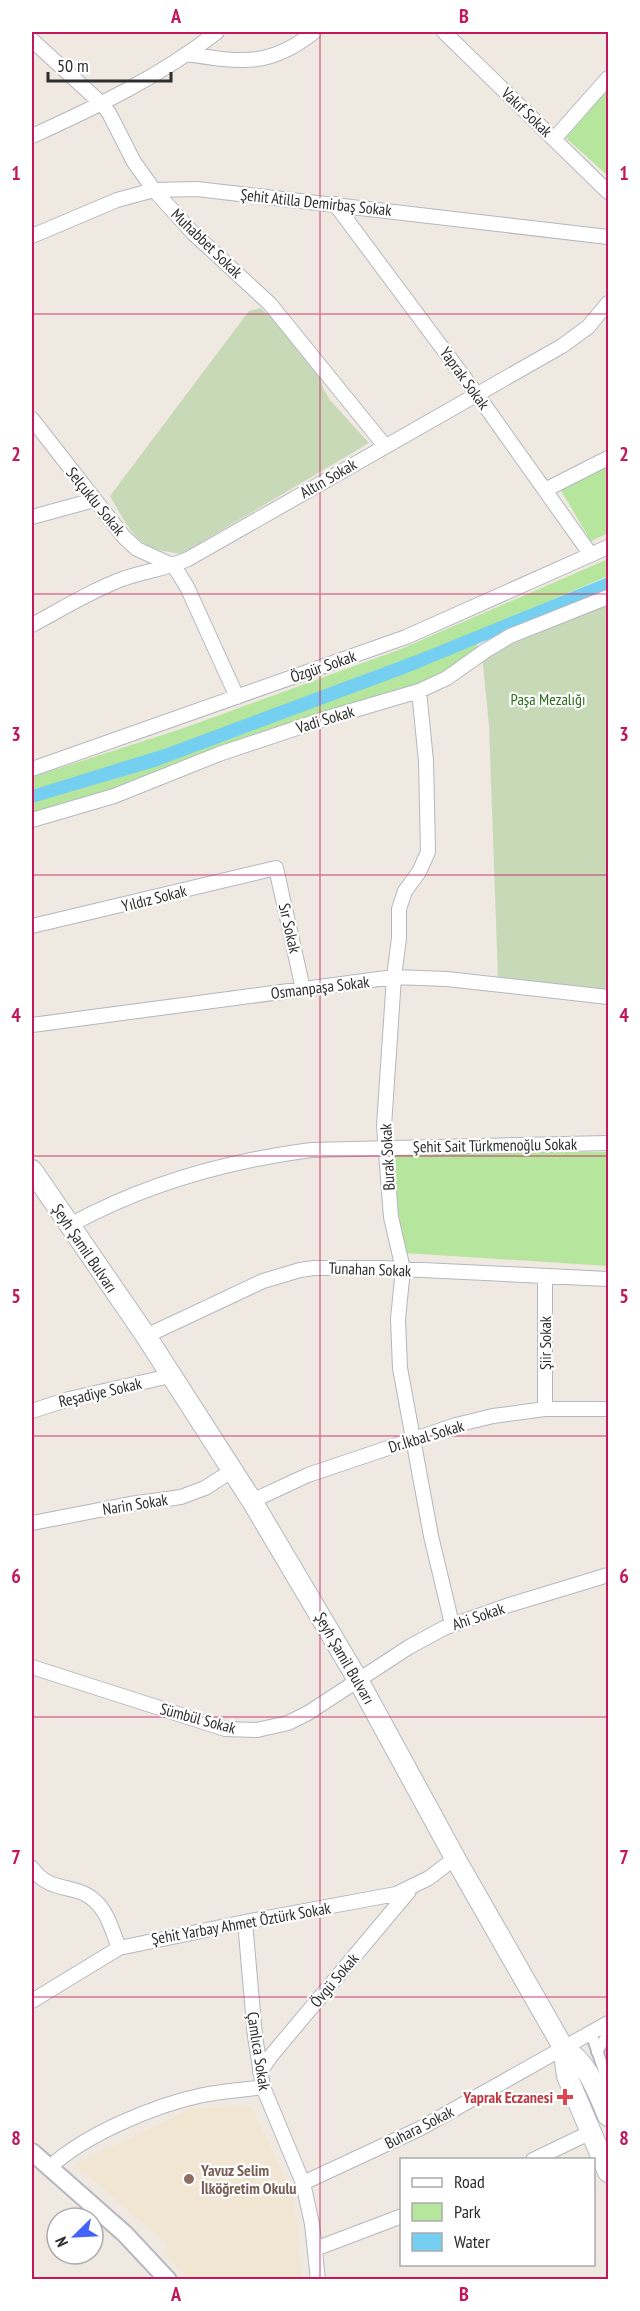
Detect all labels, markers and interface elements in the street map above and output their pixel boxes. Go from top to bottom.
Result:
text: A [170,3,182,29]
text: B [459,3,469,29]
scale bar [48,45,171,83]
text: 50 m [57,54,89,77]
street label: Vakıf Sokak [497,82,557,142]
text: 1 [11,160,21,186]
text: 1 [619,160,629,186]
street label: Şehit Atilla Demirbaş Sokak [239,184,393,220]
street label: Muhabbet Sokak [167,204,247,282]
street label: Yaprak Sokak [436,343,495,414]
text: 2 [11,441,21,467]
text: 2 [619,441,629,467]
street label: Altın Sokak [296,453,361,502]
street label: Selçuklu Sokak [62,463,130,540]
street label: Özgür Sokak [287,645,359,687]
park label: Paşa Mezalığı [511,689,585,709]
street label: Vadi Sokak [293,701,357,738]
text: 3 [11,721,21,747]
text: 3 [619,721,629,747]
street label: Yıldız Sokak [119,880,189,916]
street label: Sır Sokak [275,901,306,956]
street label: Osmanpaşa Sokak [270,971,371,1003]
text: 4 [11,1002,21,1028]
text: 4 [619,1002,629,1028]
street label: Burak Sokak [375,1122,399,1191]
street label: Şehit Sait Türkmenoğlu Sokak [413,1134,578,1156]
street label: Şeyh Şamil Bulvarı [48,1200,122,1296]
street label: Tunahan Sokak [328,1258,412,1280]
text: 5 [11,1283,21,1309]
text: 5 [619,1283,629,1309]
street label: Şiir Sokak [535,1315,555,1370]
street label: Reşadiye Sokak [57,1373,144,1411]
street label: Dr.İkbal Sokak [386,1415,467,1457]
street label: Narin Sokak [101,1489,170,1519]
text: 6 [11,1563,21,1589]
text: 6 [619,1563,629,1589]
street label: Ahi Sokak [449,1597,508,1634]
street label: Şeyh Şamil Bulvarı [311,1609,379,1707]
street label: Sümbül Sokak [158,1698,239,1738]
text: 7 [11,1844,21,1870]
text: 7 [619,1844,629,1870]
street label: Şehit Yarbay Ahmet Öztürk Sokak [150,1897,333,1949]
street label: Övgü Sokak [306,1948,363,2011]
street label: Çamlıca Sokak [243,2010,275,2092]
place label: Yaprak Eczanesi [462,2087,553,2107]
marker: Yaprak Eczanesi [558,2090,572,2104]
street label: Buhara Sokak [381,2101,458,2153]
text: 8 [11,2125,21,2151]
text: 8 [619,2125,629,2151]
legend [400,2158,595,2266]
place label: Yavuz Selim İlköğretim Okulu [200,2160,296,2198]
text: Road [454,2170,485,2193]
marker: Yavuz Selim İlköğretim Okulu [182,2172,196,2186]
text: Park [454,2200,481,2223]
north arrow [45,2206,105,2266]
text: Water [454,2230,490,2253]
text: N [50,2234,72,2250]
text: A [170,2281,182,2307]
text: B [459,2281,469,2307]

